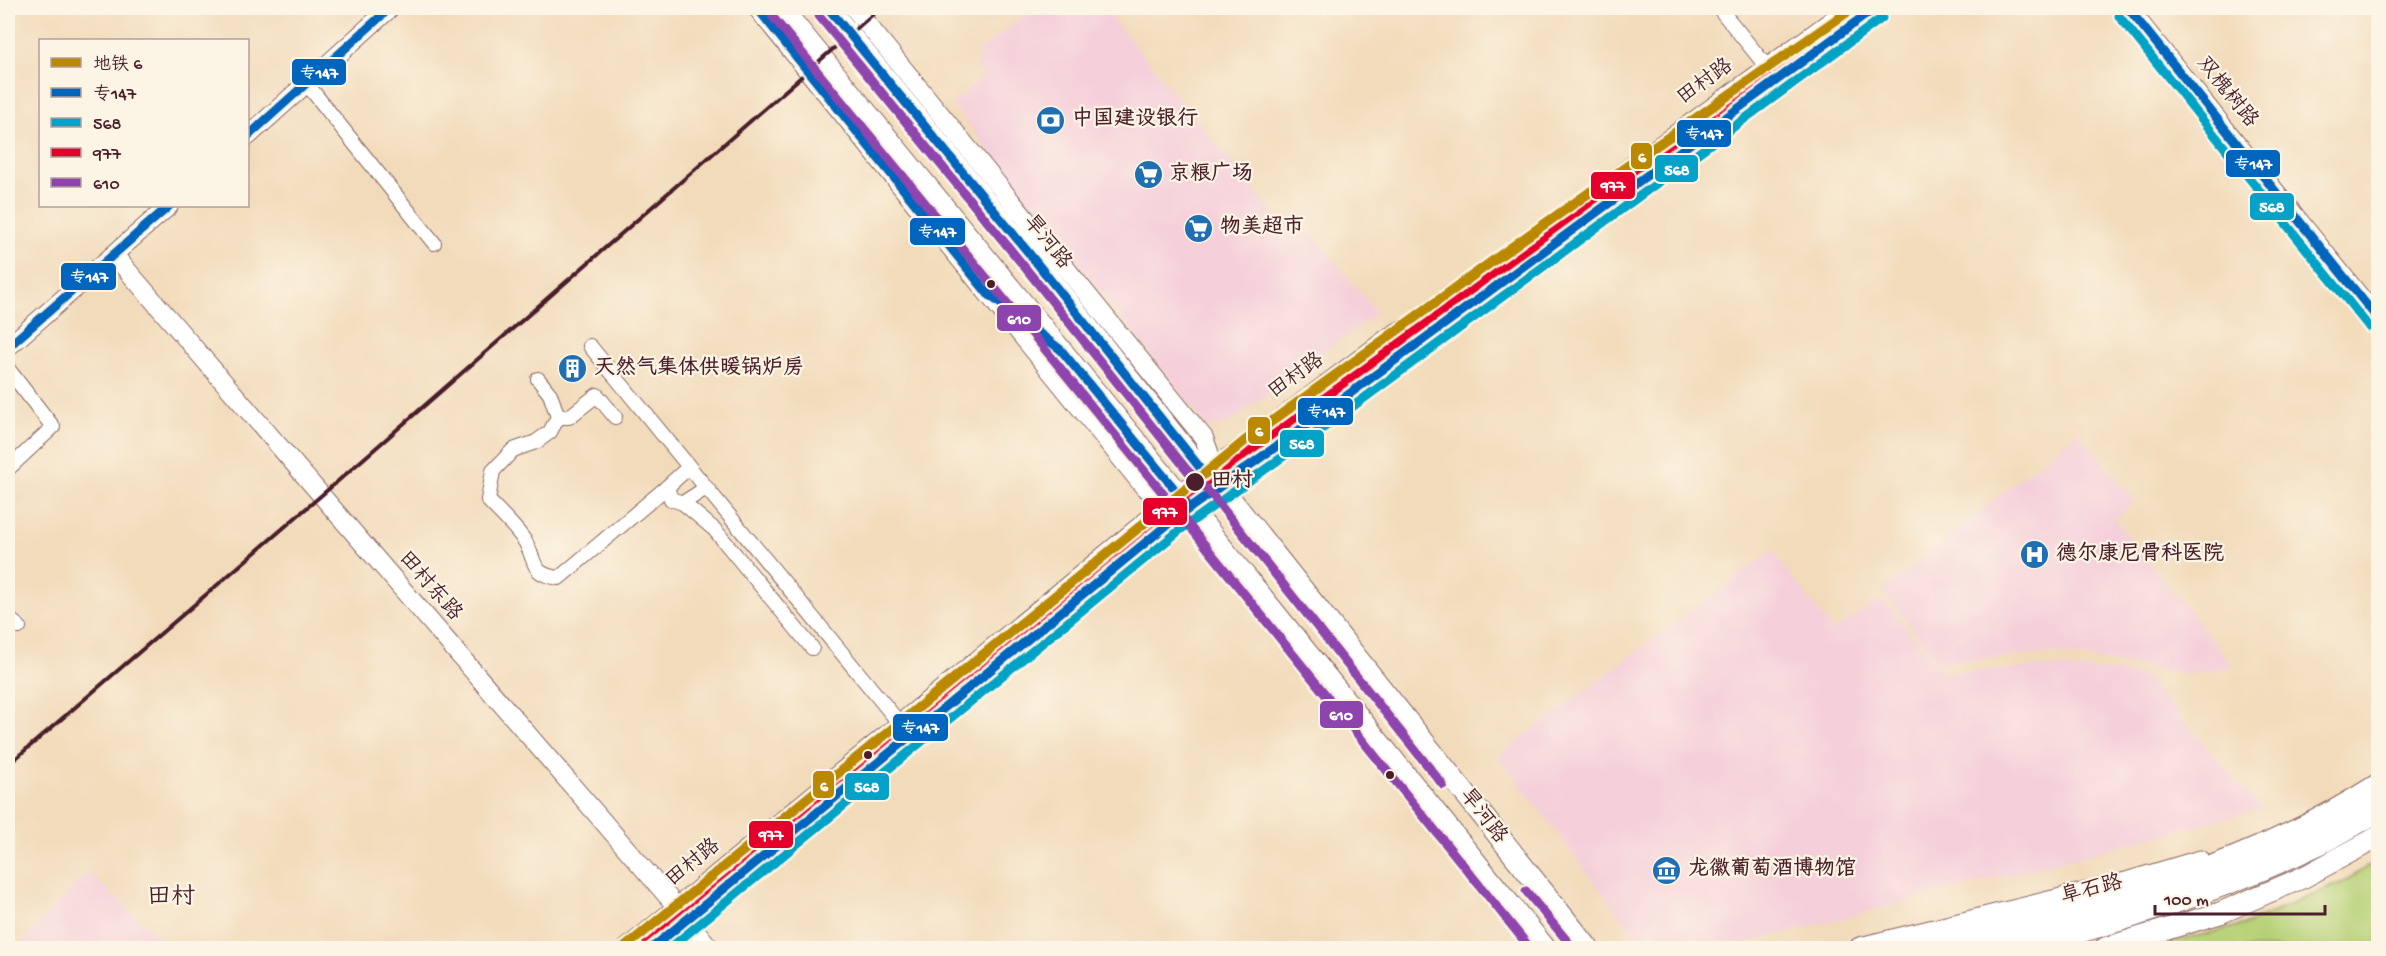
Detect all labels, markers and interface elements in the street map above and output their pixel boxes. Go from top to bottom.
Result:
legend [39,39,249,207]
street label: 双槐树路 [2190,51,2264,134]
street label: 田村路 [1672,53,1739,112]
text: 地铁 6 [93,54,143,76]
line badge: 专147 [291,58,347,86]
text: 专147 [300,64,339,85]
text: 专147 [93,84,137,106]
bank icon: 中国建设银行 [1035,104,1067,136]
place label: 中国建设银行 [1072,106,1198,133]
text: 568 [93,115,122,136]
line badge: 专147 [1676,119,1732,148]
text: 专147 [1685,125,1724,146]
line badge: 6 [1630,142,1653,170]
text: 977 [92,145,121,166]
line badge: 专147 [2225,149,2281,178]
text: 6 [1638,150,1647,169]
line badge: 568 [1654,154,1699,183]
text: 专147 [2234,155,2273,176]
supermarket icon: 京粮广场 [1132,159,1164,191]
place label: 京粮广场 [1169,161,1253,188]
text: 568 [1664,163,1690,182]
line badge: 977 [1590,171,1636,200]
text: 610 [93,175,120,196]
text: 977 [1600,179,1626,198]
line badge: 568 [2249,192,2295,221]
text: 568 [2259,200,2285,219]
street label: 旱河路 [1016,209,1077,275]
supermarket icon: 物美超市 [1183,212,1215,244]
place label: 物美超市 [1220,214,1304,241]
line badge: 专147 [909,217,966,246]
text: 专147 [918,223,957,244]
line badge: 专147 [60,262,117,291]
text: 专147 [70,268,109,289]
unlabelled marker [985,278,997,290]
line badge: 610 [996,304,1042,332]
text: 610 [1007,312,1031,331]
street label: 田村路 [1263,347,1330,406]
building icon: 天然气集体供暖锅炉房 [557,353,589,385]
place label: 天然气集体供暖锅炉房 [594,355,804,382]
line badge: 专147 [1297,397,1354,426]
text: 专147 [1307,403,1346,424]
line badge: 6 [1247,416,1271,445]
text: 6 [1255,424,1264,443]
line badge: 568 [1279,429,1325,458]
text: 568 [1289,437,1315,456]
place label: 田村 [1211,469,1253,495]
marker: 田村 [1184,471,1206,493]
line badge: 977 [1142,497,1188,526]
text: 977 [1152,505,1178,524]
hospital icon: 德尔康尼骨科医院 [2019,539,2051,571]
place label: 德尔康尼骨科医院 [2056,541,2224,568]
street label: 田村东路 [392,546,467,627]
line badge: 610 [1319,700,1364,729]
text: 610 [1329,708,1353,727]
line badge: 专147 [892,713,949,742]
text: 专147 [901,719,940,740]
unlabelled marker [862,749,874,761]
unlabelled marker [1384,769,1396,781]
line badge: 6 [812,770,835,799]
line badge: 568 [844,772,890,801]
text: 6 [820,779,829,798]
text: 568 [854,780,880,799]
street label: 旱河路 [1453,783,1513,850]
line badge: 977 [748,820,794,849]
text: 977 [758,828,784,847]
street label: 田村路 [660,833,726,894]
museum icon: 龙徽葡萄酒博物馆 [1651,854,1683,886]
place label: 龙徽葡萄酒博物馆 [1688,856,1856,883]
street label: 阜石路 [2058,869,2126,911]
scale bar [2155,878,2324,916]
district label: 田村 [147,884,195,913]
text: 100 m [2163,891,2209,912]

